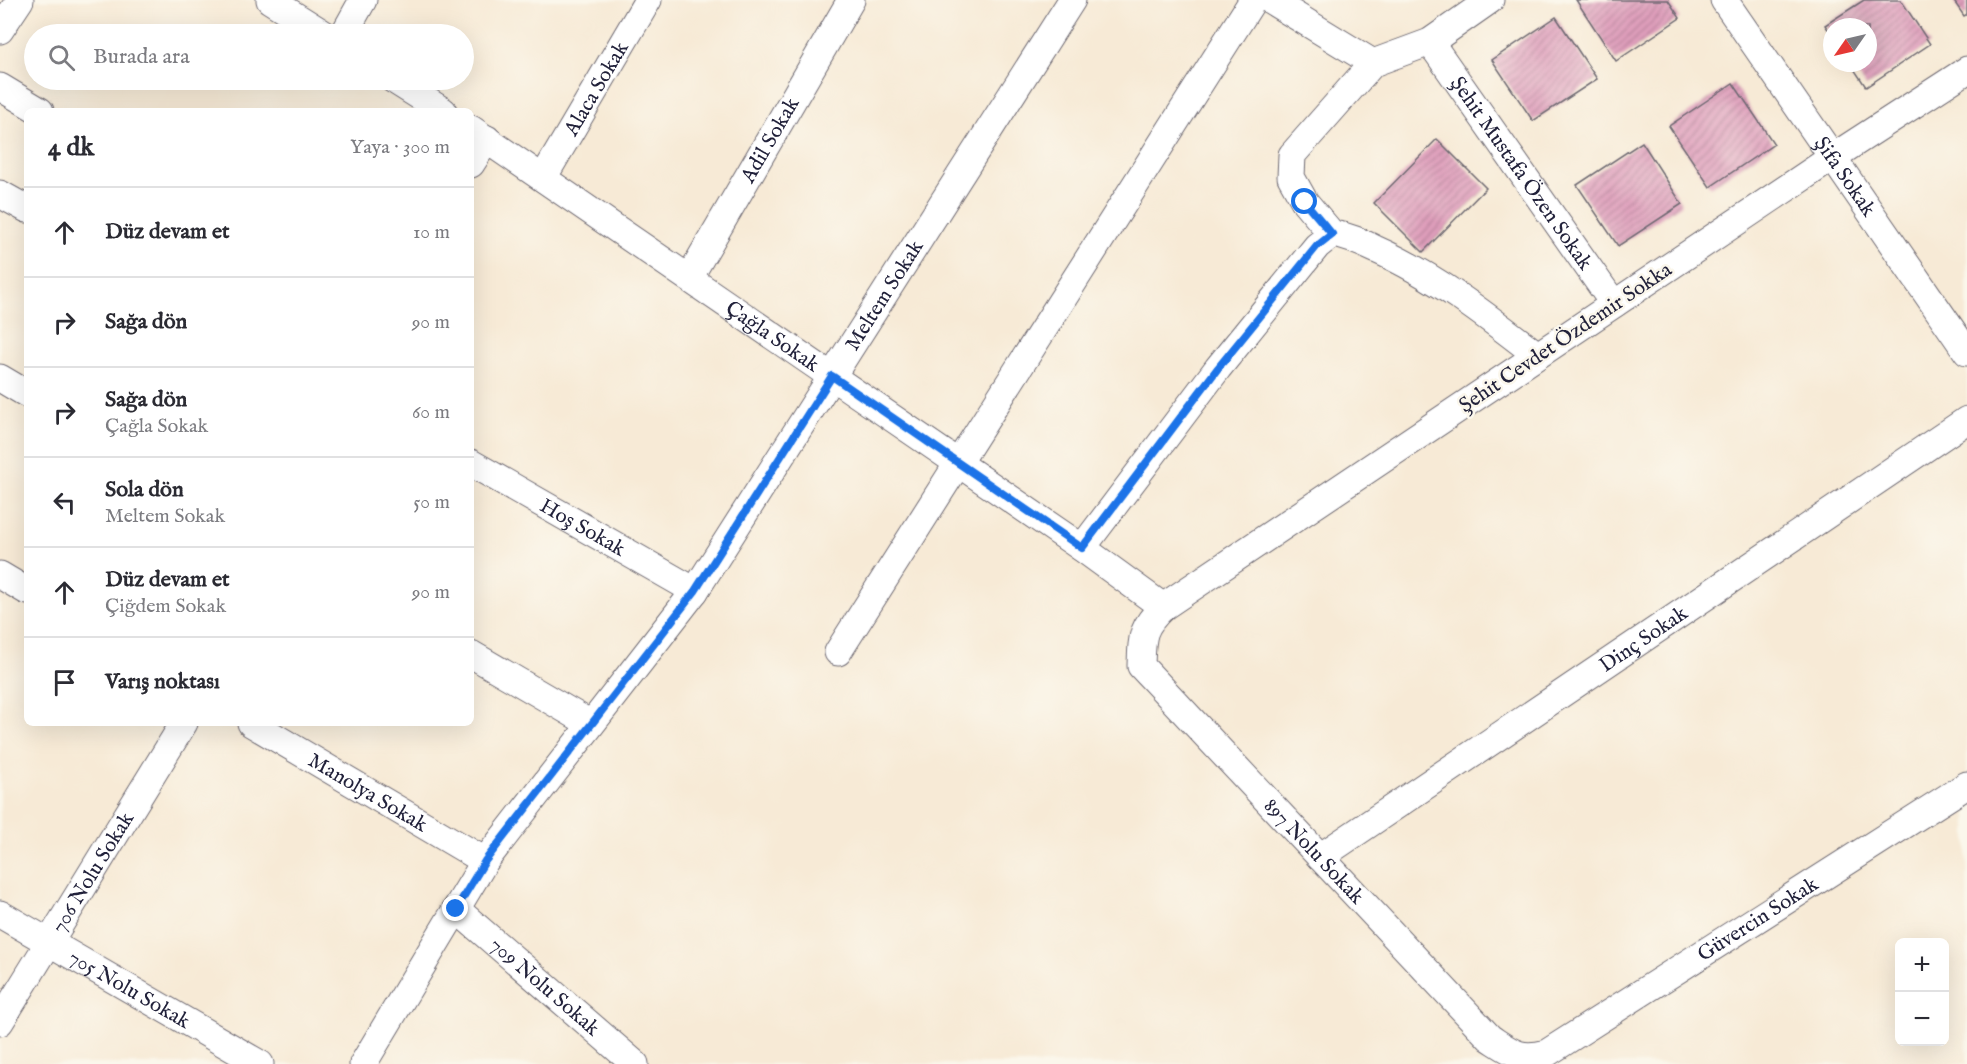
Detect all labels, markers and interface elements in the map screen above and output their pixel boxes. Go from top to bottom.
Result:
north arrow [1823,18,1877,72]
search box [24,24,474,90]
street label: Alaca Sokak [558,36,636,142]
icon: search [45,41,78,74]
text: Burada ara [93,43,190,71]
street label: Şehit Mustafa Özen Sokak [1443,72,1598,277]
street label: Adil Sokak [735,92,807,189]
text: 4 dk [48,131,94,164]
street label: Şifa Sokak [1807,132,1882,223]
text: Yaya · 300 m [350,135,450,160]
route start [1291,188,1317,214]
icon: ahead [48,216,81,249]
text: Düz devam et [105,218,230,246]
text: 10 m [413,220,450,245]
street label: Meltem Sokak [840,235,931,356]
street label: Şehit Cevdet Özdemir Sokka [1454,256,1678,420]
street label: Çağla Sokak [720,295,825,379]
icon: right [48,306,81,339]
text: Sağa dön [105,308,187,336]
text: 90 m [412,310,450,335]
text: Sağa dön [105,386,187,414]
icon: right [48,396,81,429]
text: 60 m [412,400,450,425]
text: Çağla Sokak [105,414,208,439]
text: Sola dön [105,476,184,504]
icon: left [48,486,81,519]
text: 50 m [413,490,450,515]
street label: Hoş Sokak [534,493,631,564]
text: Meltem Sokak [105,504,225,529]
text: Düz devam et [105,566,230,594]
icon: ahead [48,576,81,609]
text: 90 m [412,580,450,605]
text: Çiğdem Sokak [105,594,226,619]
street label: Dinç Sokak [1595,600,1694,679]
icon: arrive [48,666,81,699]
text: Varış noktası [105,668,220,696]
street label: Manolya Sokak [303,748,433,839]
street label: 897 Nolu Sokak [1257,793,1370,911]
street label: 706 Nolu Sokak [46,807,141,938]
street label: Güvercin Sokak [1693,871,1824,969]
route end [442,895,468,921]
street label: 709 Nolu Sokak [483,932,606,1043]
map controls [1895,938,1949,1046]
button: + [1895,938,1949,992]
street label: 705 Nolu Sokak [64,945,195,1036]
button: − [1895,992,1949,1046]

